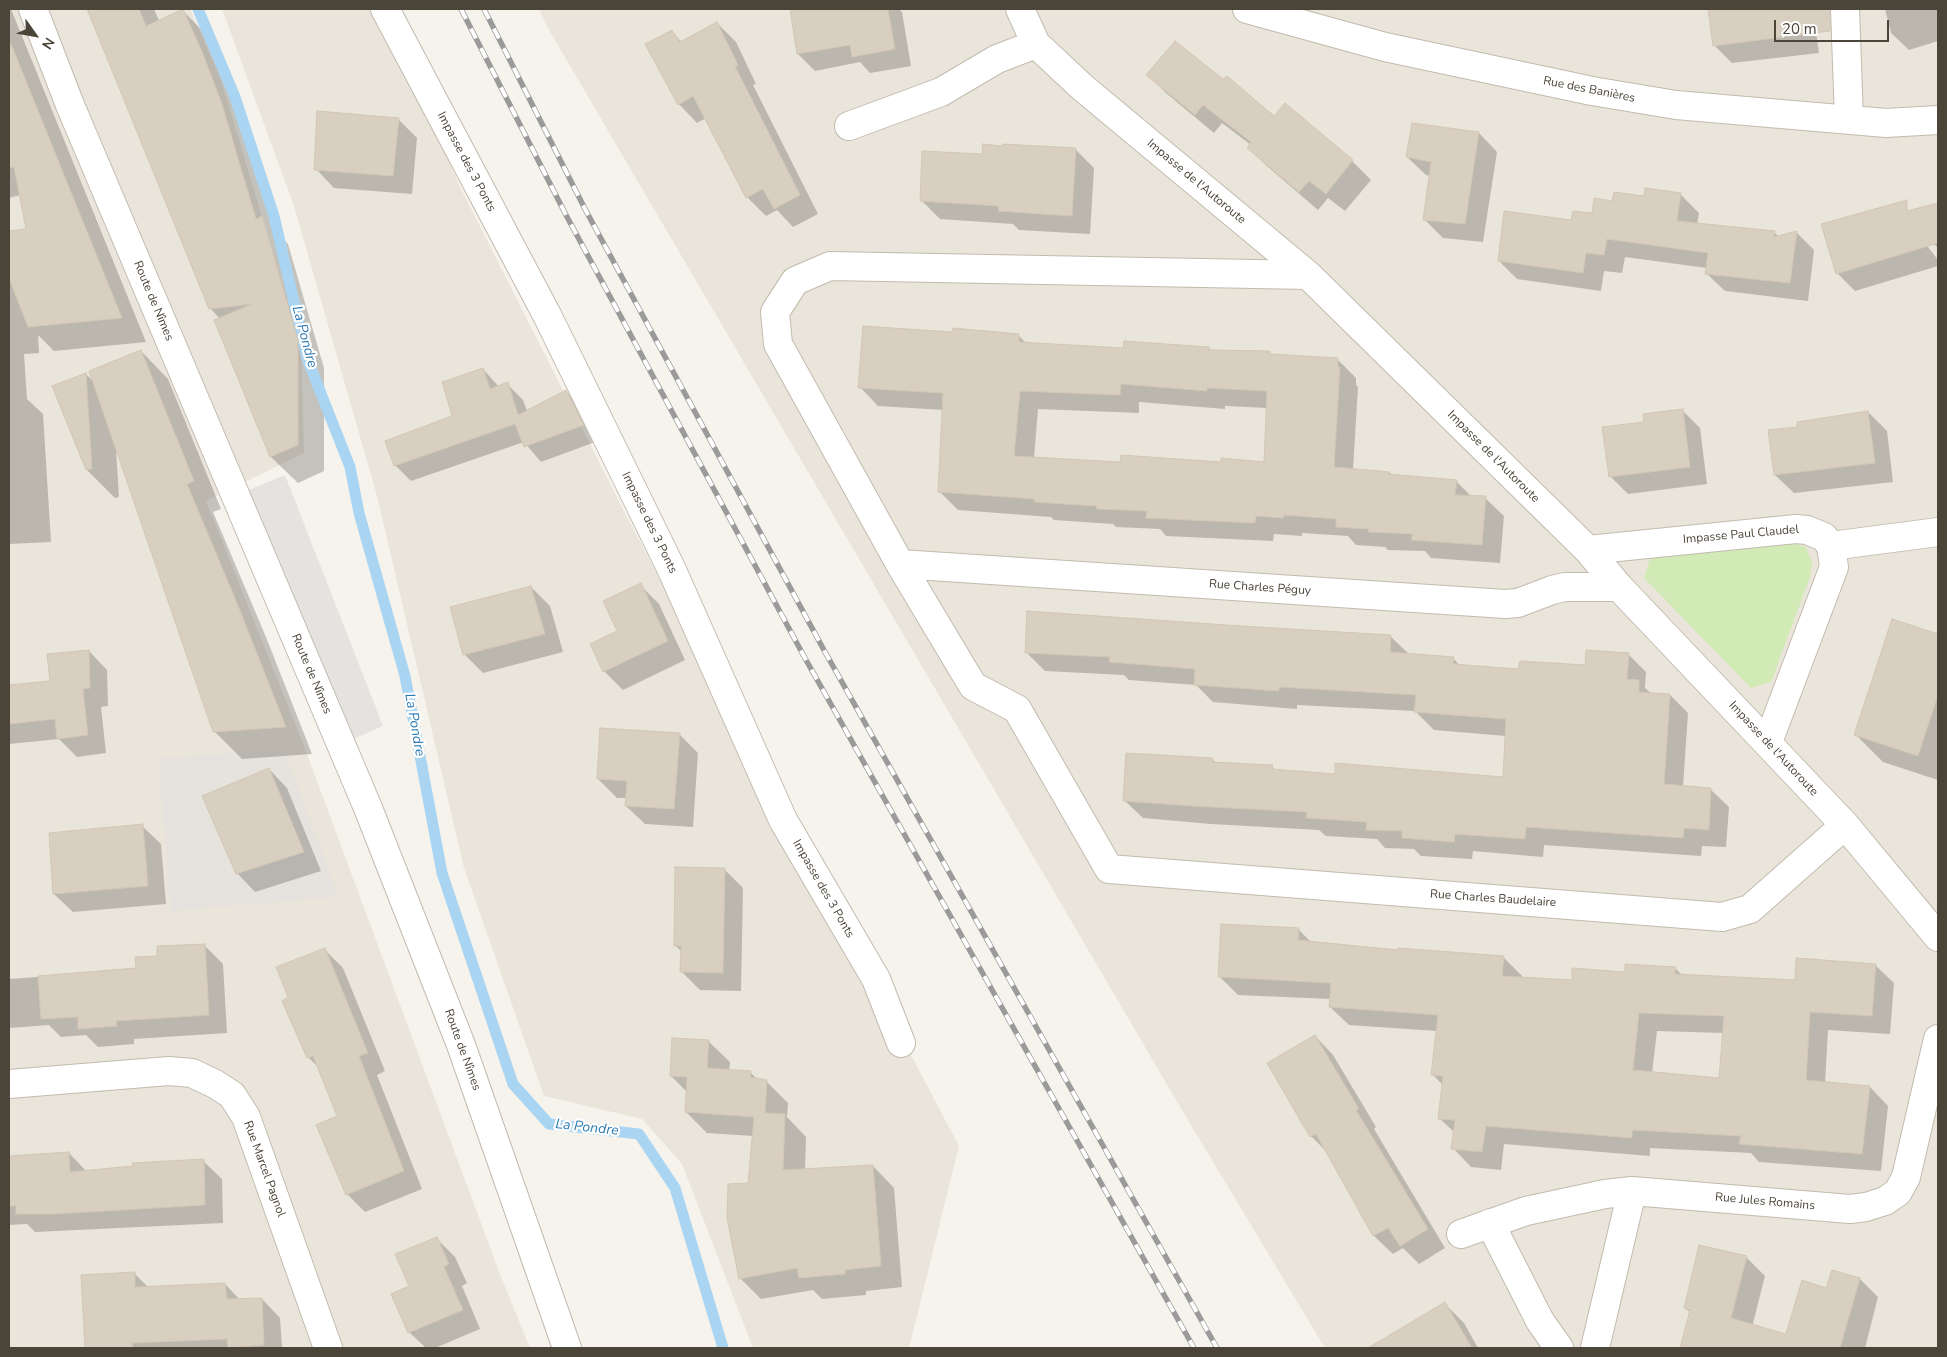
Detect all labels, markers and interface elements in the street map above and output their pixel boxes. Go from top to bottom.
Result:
north arrow [10,10,60,60]
scale bar [1777,10,1892,42]
text: 20 m [1782,19,1817,39]
text: N [37,34,59,53]
street label: Rue des Banières [1542,74,1636,106]
street label: Impasse des 3 Ponts [434,110,498,214]
street label: Impasse de l'Autoroute [1144,137,1248,227]
street label: Route de Nîmes [130,259,176,343]
water label: La Pondre [288,304,320,370]
street label: Impasse de l'Autoroute [1444,408,1542,506]
street label: Impasse des 3 Ponts [618,470,680,576]
street label: Impasse Paul Claudel [1682,523,1800,547]
street label: Rue Charles Péguy [1209,577,1311,599]
street label: Route de Nîmes [288,632,334,716]
water label: La Pondre [400,692,428,758]
street label: Impasse de l'Autoroute [1725,699,1821,799]
street label: Impasse des 3 Ponts [789,837,857,941]
street label: Rue Charles Baudelaire [1429,887,1557,911]
street label: Route de Nîmes [441,1007,483,1093]
water label: La Pondre [555,1116,619,1140]
street label: Rue Marcel Pagnol [240,1119,288,1219]
street label: Rue Jules Romains [1714,1190,1816,1214]

